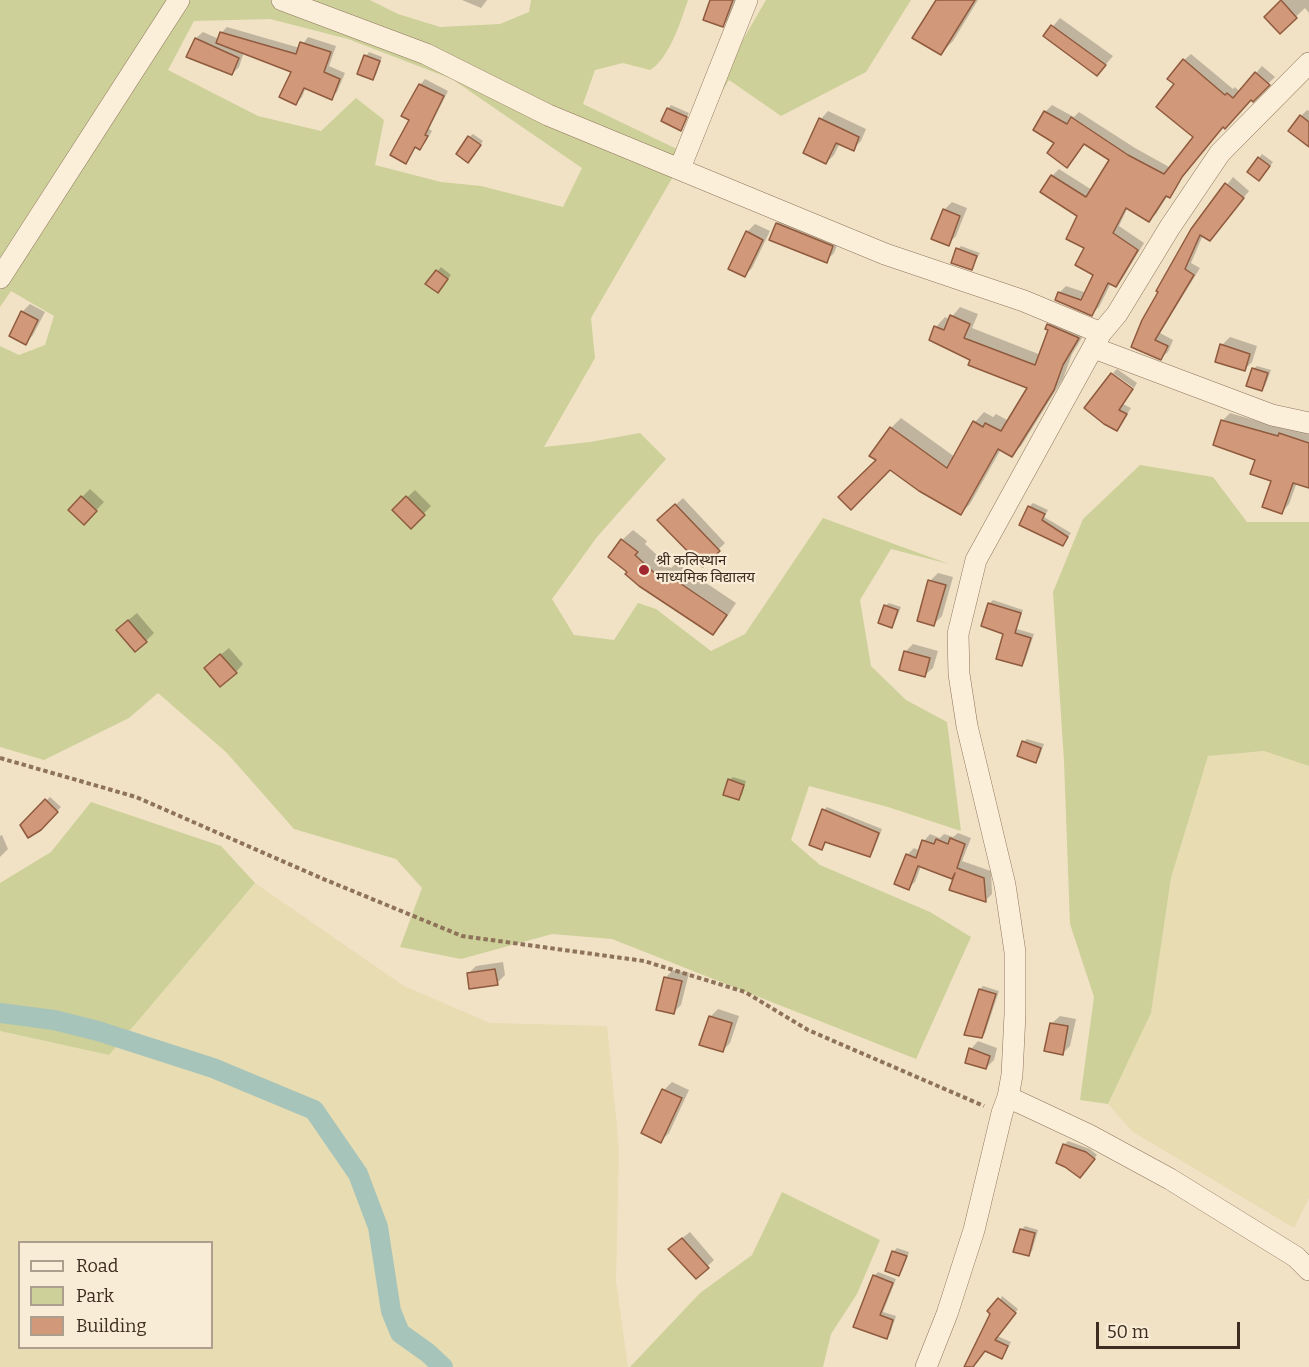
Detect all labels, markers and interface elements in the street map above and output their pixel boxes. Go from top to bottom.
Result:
place label: श्री कलिस्थान माध्यमिक विद्यालय [656,552,755,587]
marker: श्री कलिस्थान माध्यमिक विद्यालय [637,563,651,577]
legend [18,1241,213,1349]
text: Road [76,1255,118,1277]
text: Park [76,1285,114,1307]
scale bar [1099,1310,1243,1348]
text: Building [76,1315,147,1337]
text: 50 m [1107,1321,1149,1343]

